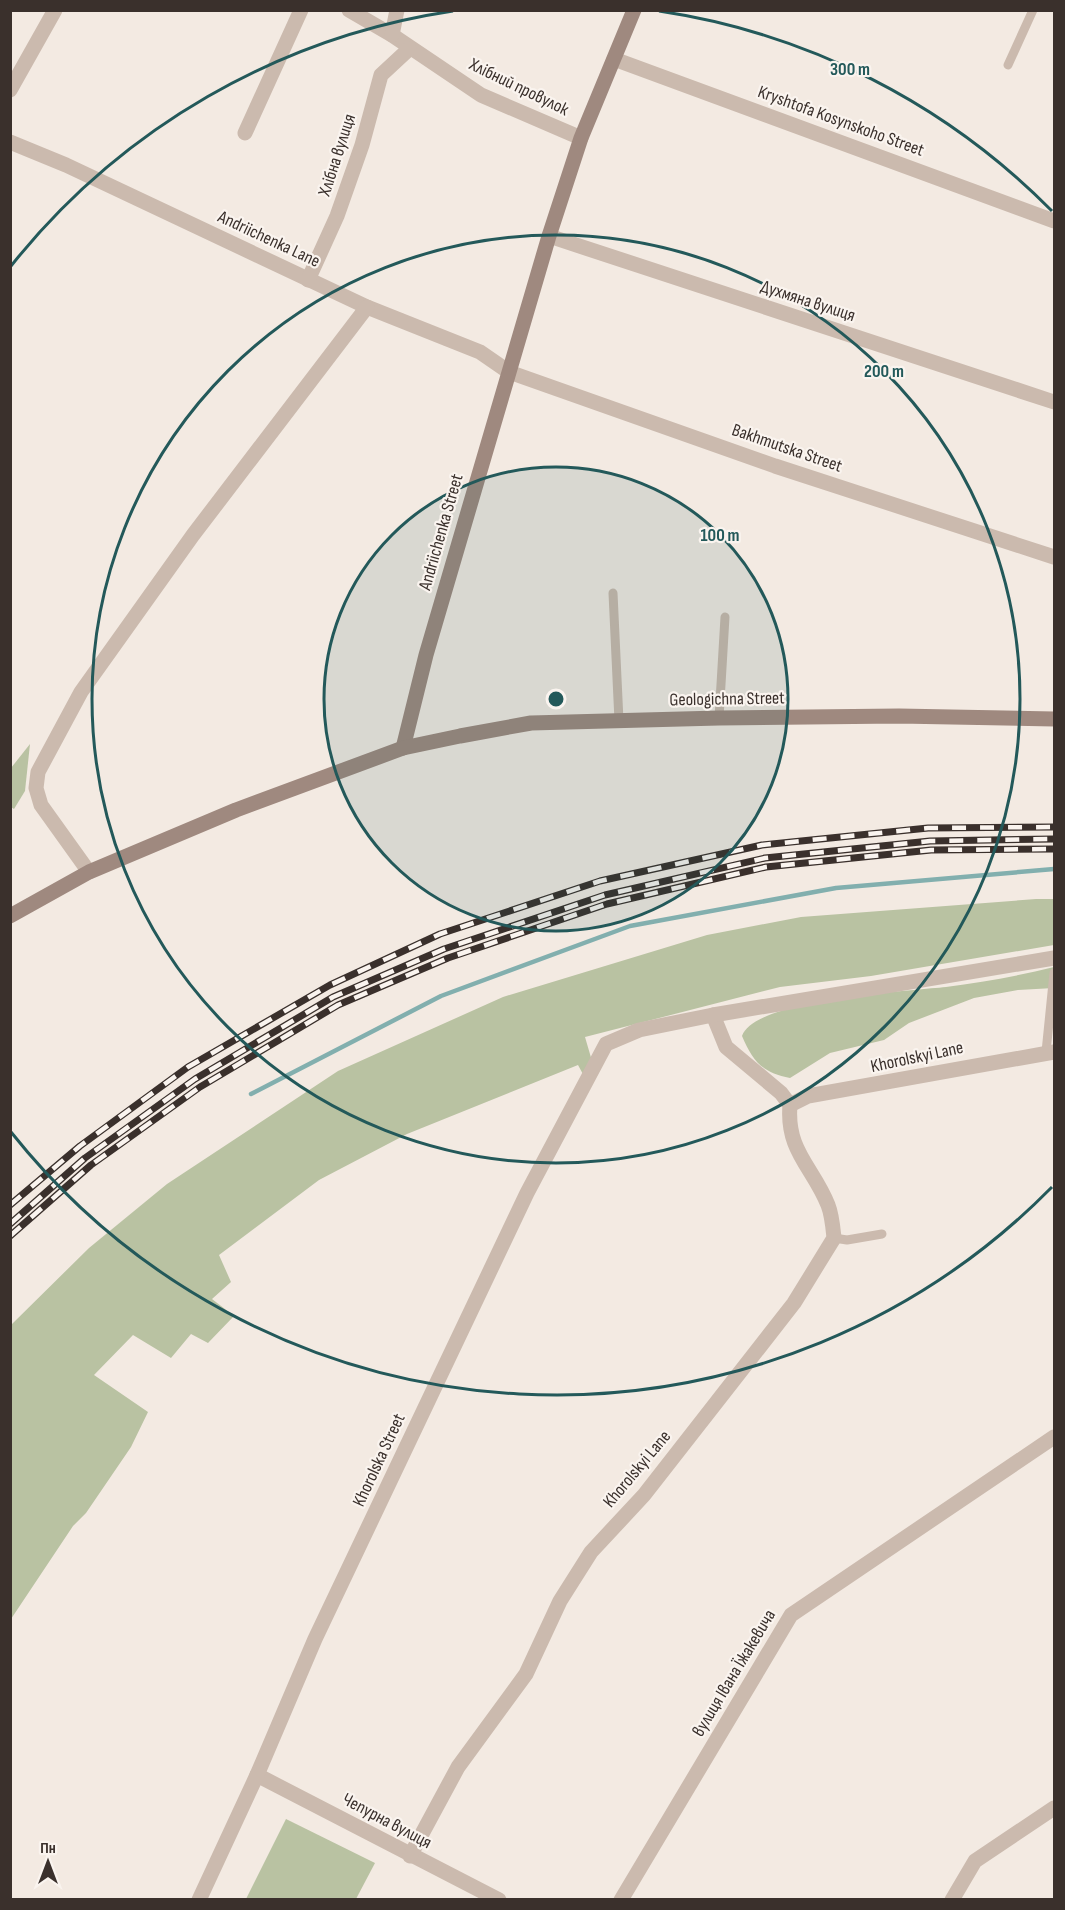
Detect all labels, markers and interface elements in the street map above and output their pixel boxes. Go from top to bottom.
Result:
street label: Хлібний провулок [465,53,572,120]
text: 300 m [830,59,870,80]
street label: Kryshtofa Kosynskoho Street [755,81,927,161]
street label: Хлібна вулиця [314,111,360,200]
street label: Andriichenka Lane [214,206,323,272]
street label: Духмяна вулиця [758,276,858,326]
text: 200 m [864,361,904,382]
street label: Bakhmutska Street [729,419,845,477]
street label: Andriichenka Street [414,471,468,593]
text: 100 m [701,525,740,546]
street label: Geologichna Street [669,687,785,711]
centre of rings [546,689,566,709]
street label: Khorolskyi Lane [869,1037,965,1077]
street label: Khorolska Street [348,1410,410,1510]
street label: Khorolskyi Lane [599,1426,675,1512]
street label: вулиця Івана Їжакевича [688,1606,780,1740]
street label: Чепурна вулиця [339,1789,435,1853]
north arrow [18,1832,78,1892]
text: Пн [40,1839,56,1858]

